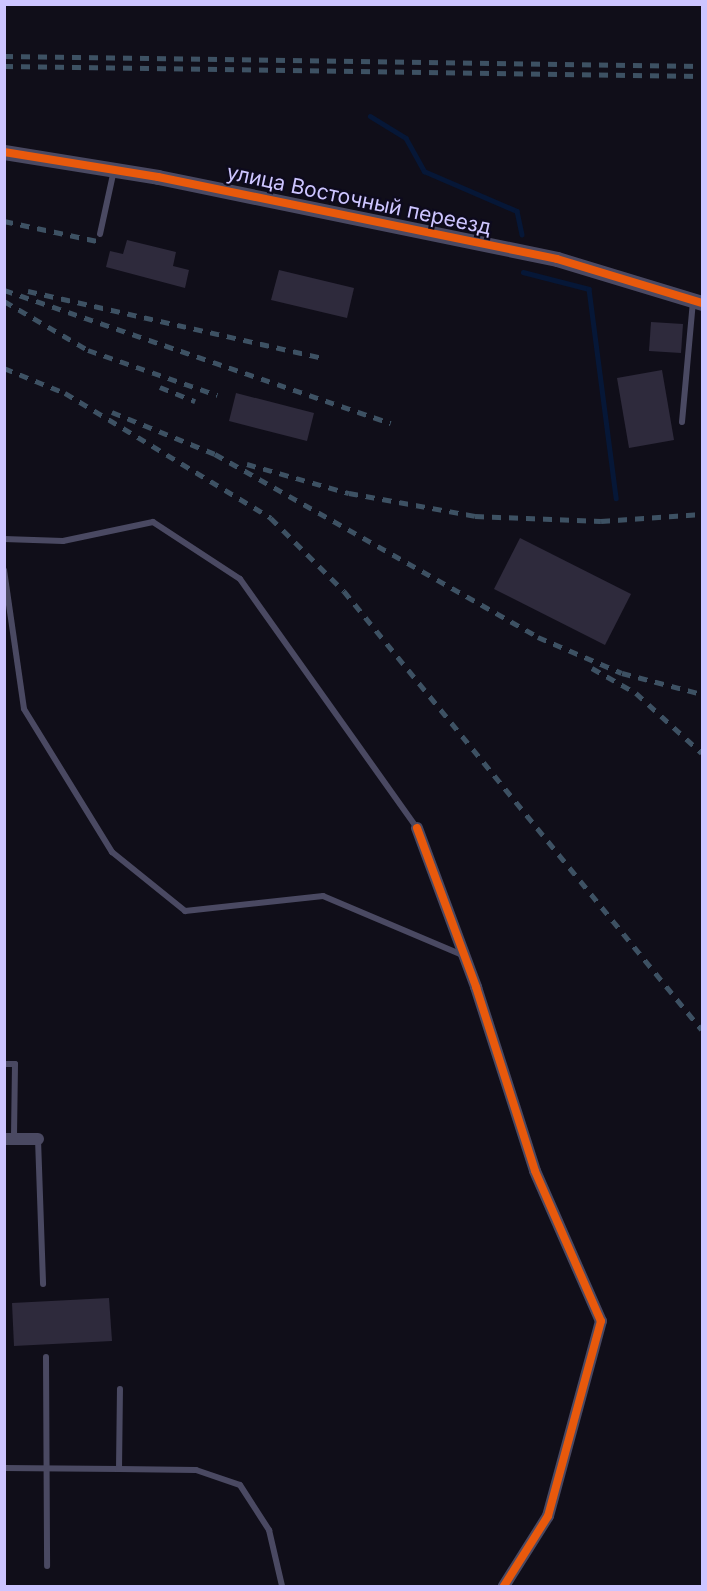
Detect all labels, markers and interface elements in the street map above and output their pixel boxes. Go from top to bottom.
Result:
street label: улица Восточный переезд [224,160,494,240]

